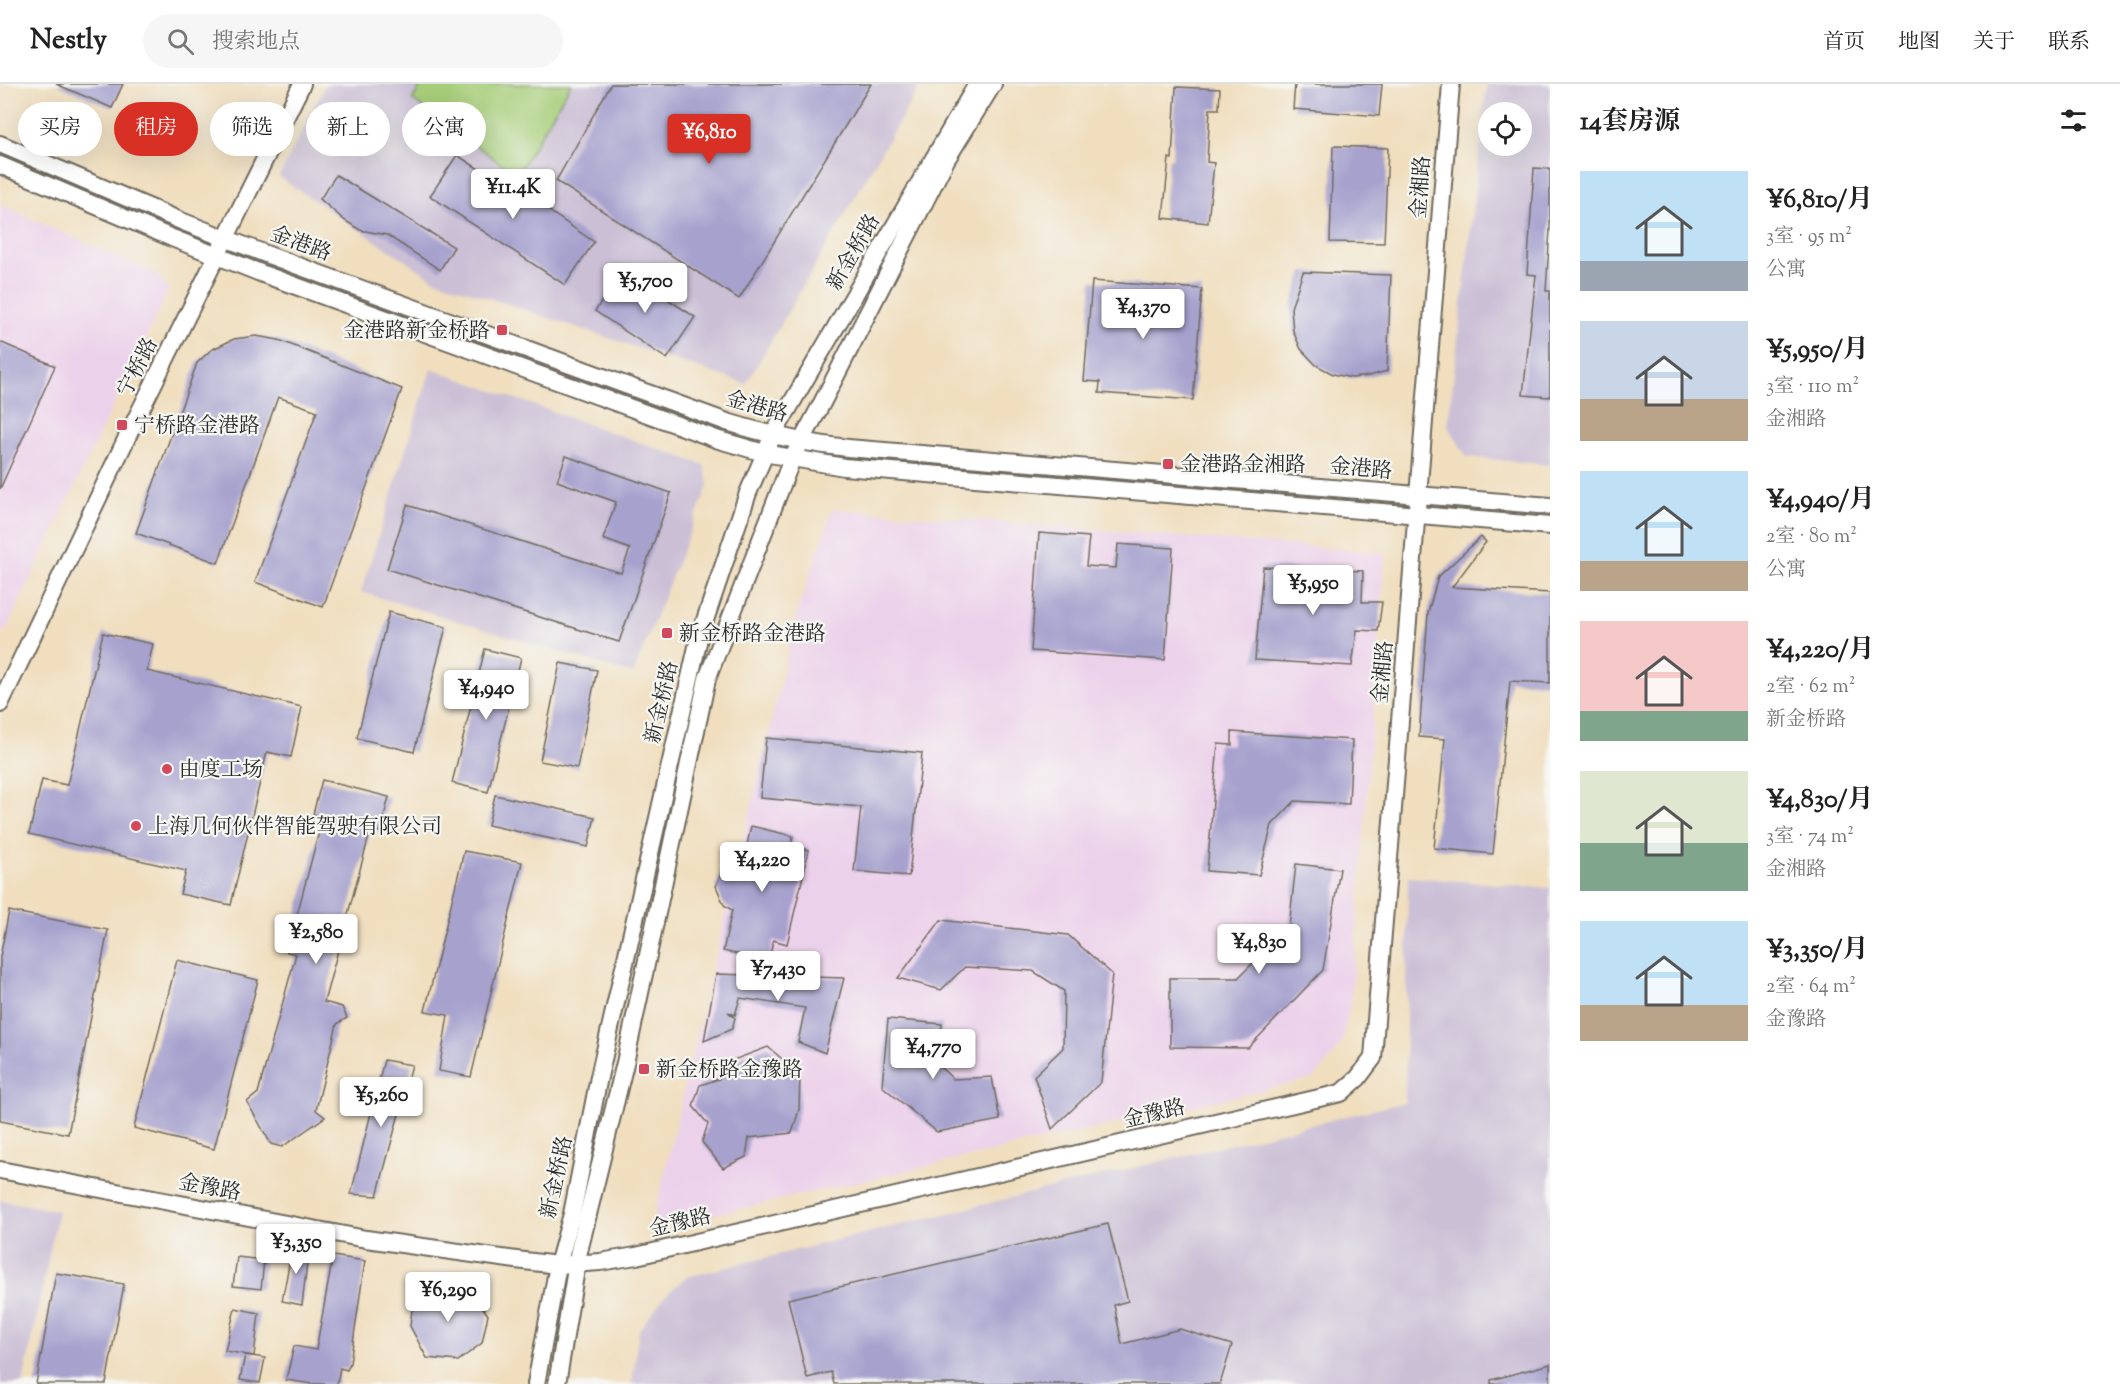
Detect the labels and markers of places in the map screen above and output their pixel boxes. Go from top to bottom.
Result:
pin: ¥6,810 [660,114,758,165]
pin: ¥11.4K [464,169,562,220]
pin: ¥5,700 [596,263,694,314]
pin: ¥4,370 [1094,289,1192,340]
place label: 金港路新金桥路 [343,317,490,347]
marker: 金港路新金桥路 [495,323,509,337]
place label: 宁桥路金港路 [134,412,260,442]
marker: 宁桥路金港路 [115,418,129,432]
place label: 金港路金湘路 [1180,451,1306,481]
marker: 金港路金湘路 [1161,457,1175,471]
pin: ¥5,950 [1264,565,1362,616]
place label: 新金桥路金港路 [679,620,826,650]
marker: 新金桥路金港路 [660,626,674,640]
pin: ¥4,940 [437,670,535,721]
place label: 由度工场 [179,756,263,786]
marker: 由度工场 [160,762,174,776]
place label: 上海几何伙伴智能驾驶有限公司 [148,813,442,843]
marker: 上海几何伙伴智能驾驶有限公司 [129,819,143,833]
pin: ¥4,220 [713,842,811,893]
pin: ¥2,580 [267,914,365,965]
pin: ¥4,830 [1210,924,1308,975]
pin: ¥7,430 [729,951,827,1002]
pin: ¥4,770 [884,1029,982,1080]
place label: 新金桥路金豫路 [656,1056,803,1086]
marker: 新金桥路金豫路 [637,1062,651,1076]
pin: ¥5,260 [332,1077,430,1128]
pin: ¥3,350 [247,1224,345,1275]
pin: ¥6,290 [399,1272,497,1323]

